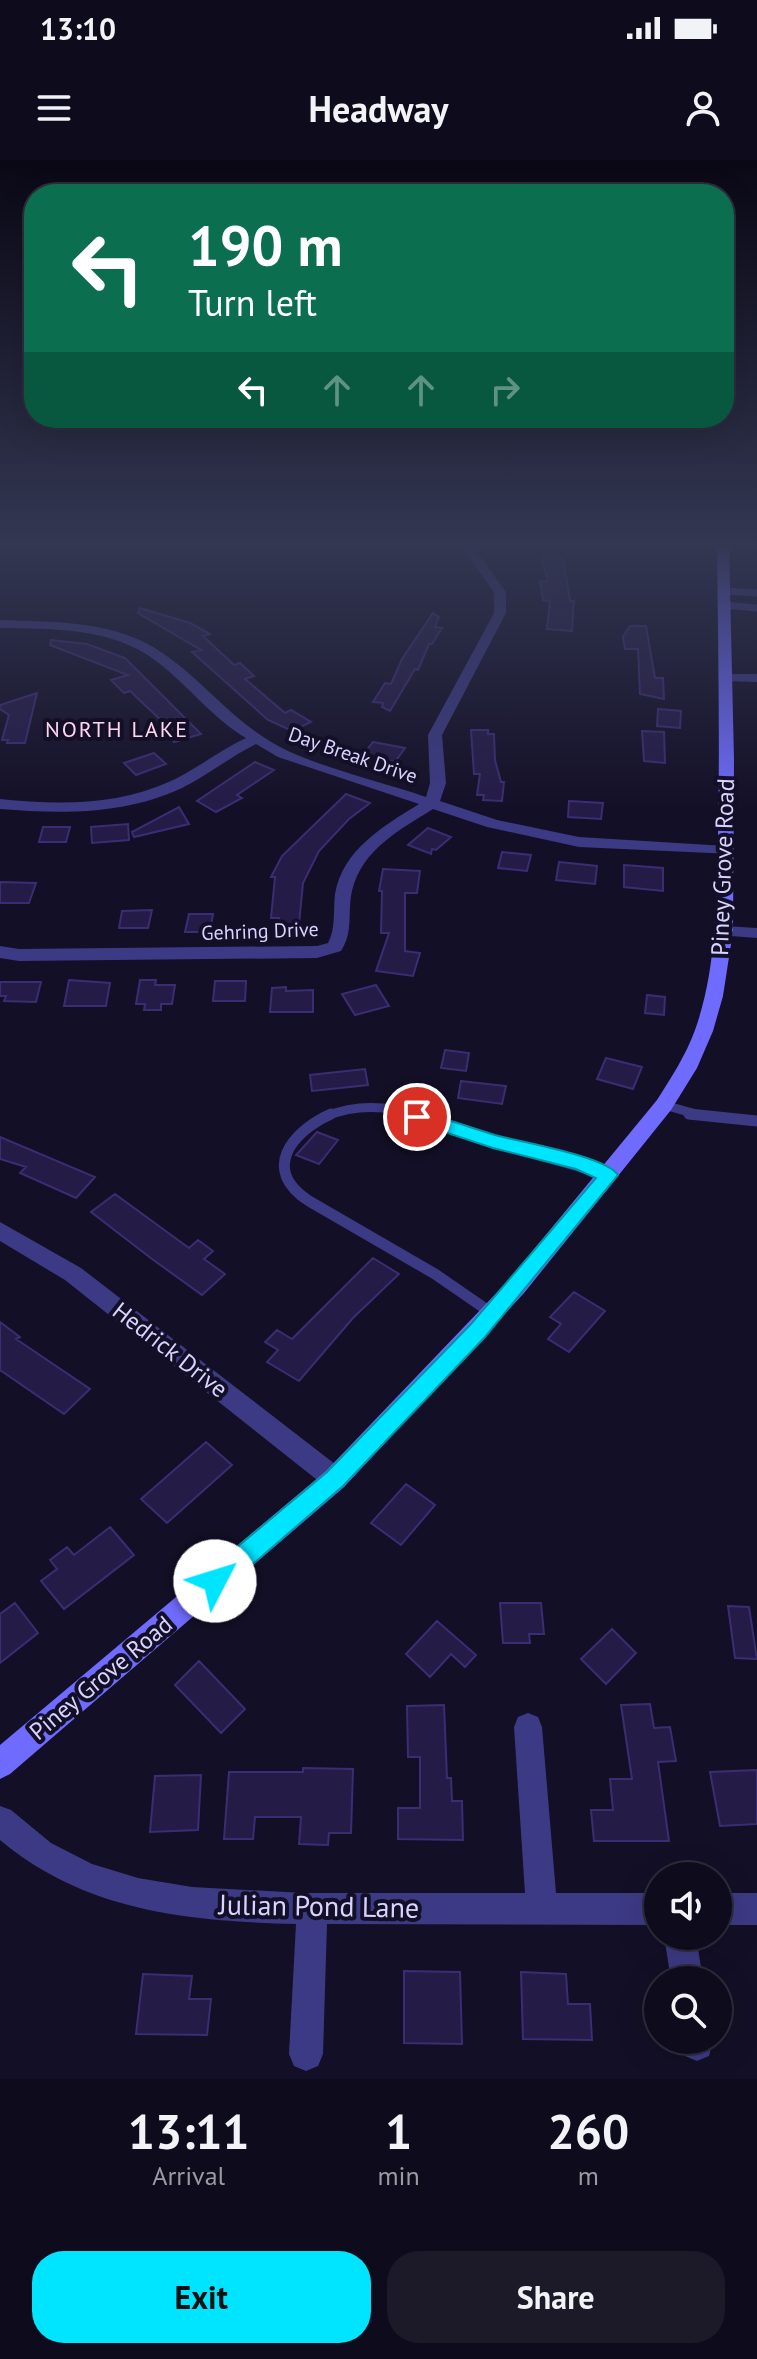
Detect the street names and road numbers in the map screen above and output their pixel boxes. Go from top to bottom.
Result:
street label: Day Break Drive [285,721,421,789]
street label: Piney Grove Road [704,778,741,956]
street label: Gehring Drive [201,916,319,946]
street label: Hedrick Drive [107,1295,234,1404]
street label: Piney Grove Road [23,1609,179,1747]
street label: Julian Pond Lane [217,1885,420,1926]

